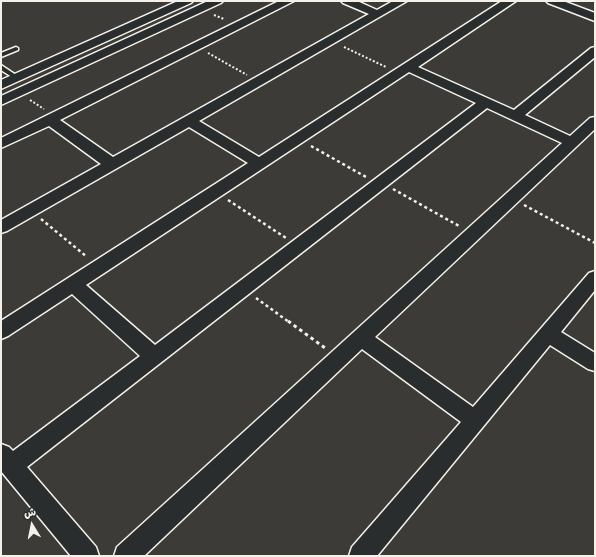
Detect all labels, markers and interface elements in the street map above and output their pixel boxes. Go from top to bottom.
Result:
text: ش [23,504,37,522]
north arrow [12,505,52,545]

